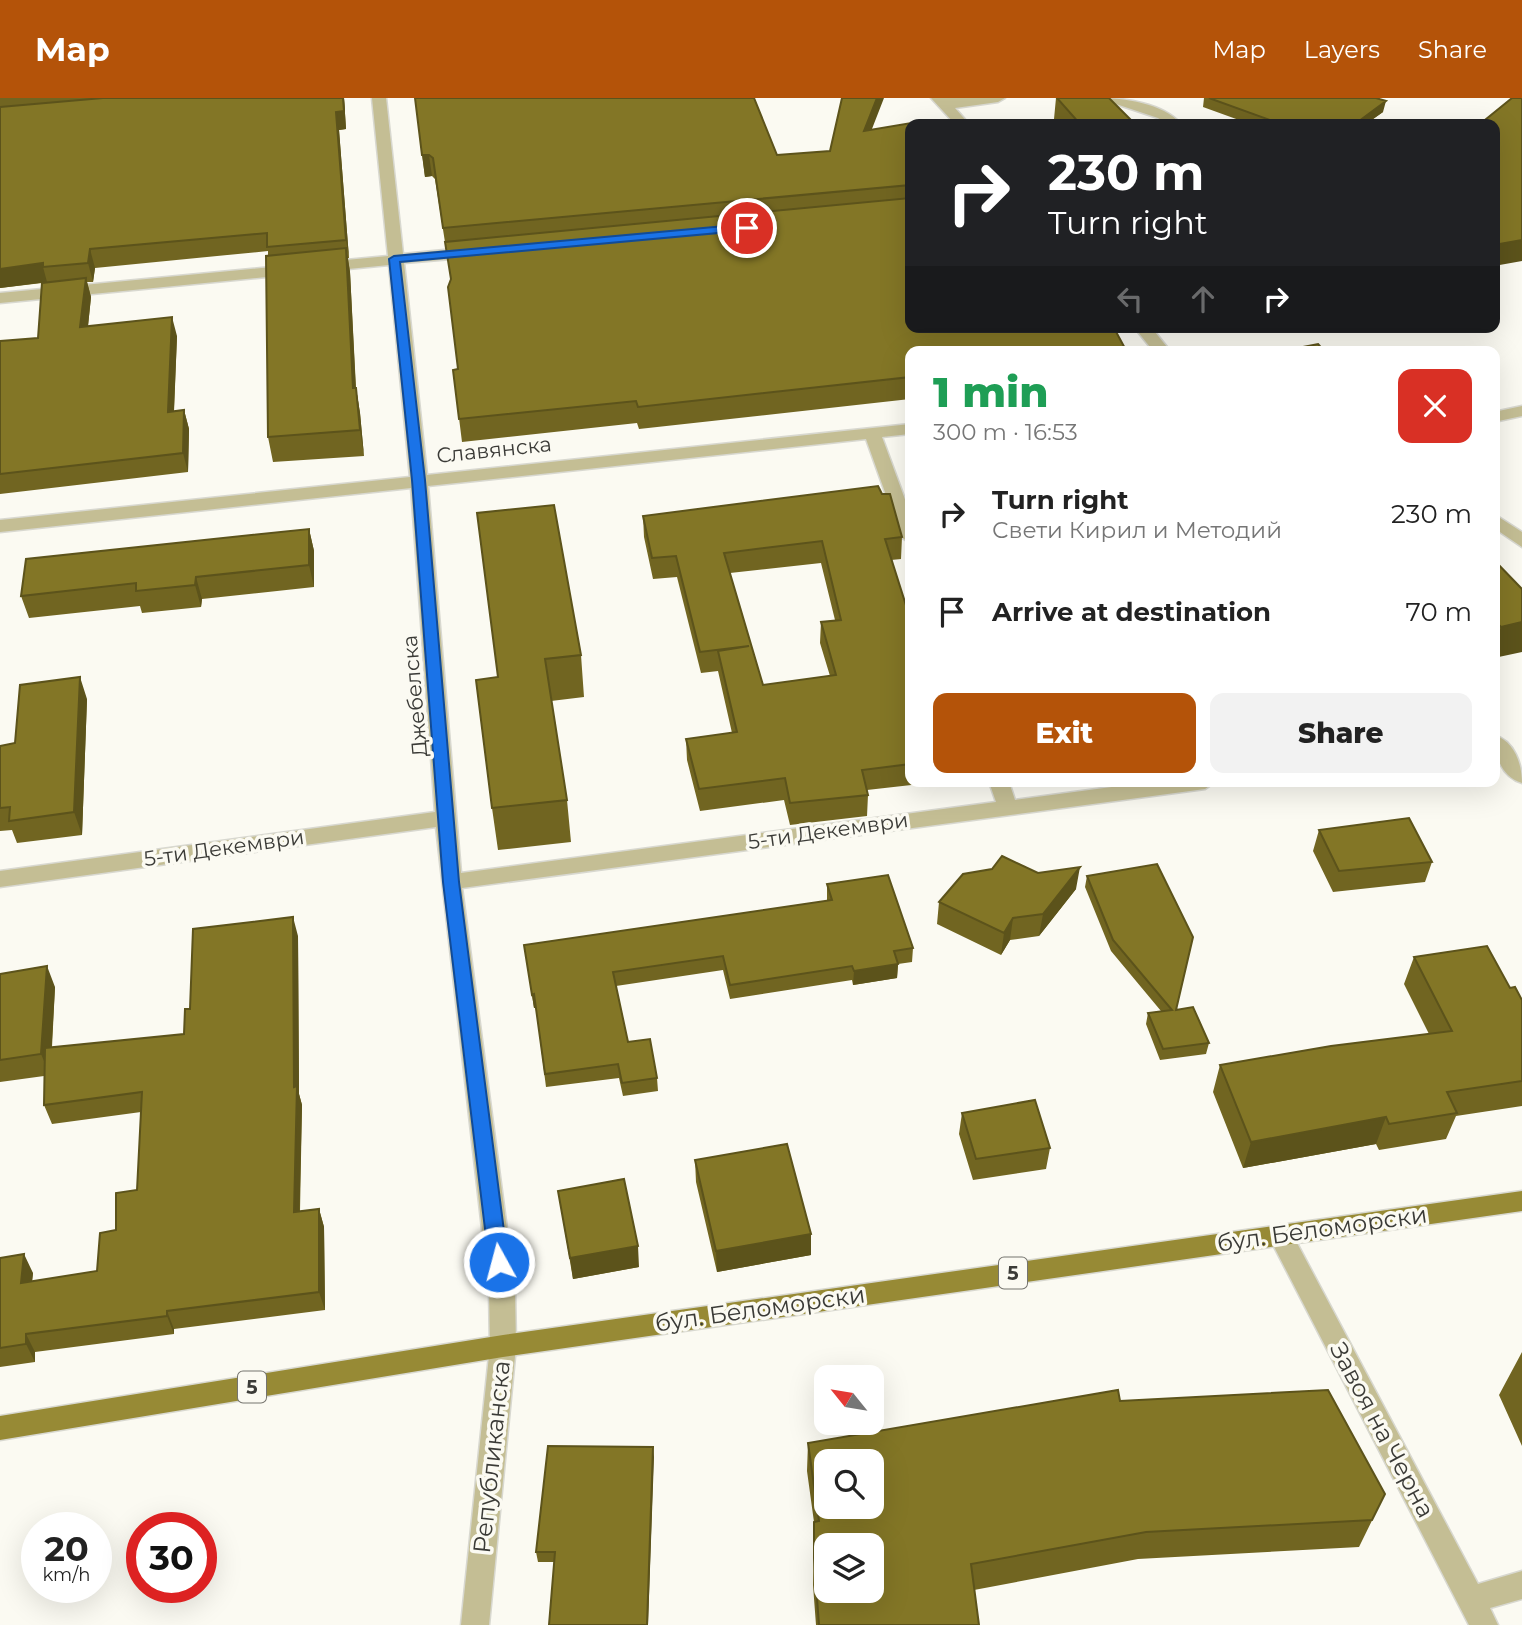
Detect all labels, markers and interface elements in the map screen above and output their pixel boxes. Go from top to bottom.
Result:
text: Map [35,29,110,69]
text: Map [1212,35,1266,64]
text: Layers [1304,35,1380,64]
text: Share [1418,35,1487,64]
text: 230 m [1048,143,1204,202]
icon: right [933,147,1024,238]
pin [717,198,777,258]
text: Turn right [1048,203,1208,242]
icon: arrive [728,209,766,247]
icon: left [1111,280,1149,318]
icon: ahead [1184,280,1222,318]
icon: right [1257,280,1295,318]
text: 1 min [933,366,1049,418]
button: close [1398,369,1472,443]
text: 300 m · 16:53 [933,418,1078,446]
street label: Славянска [435,431,553,468]
text: Turn right [992,484,1128,516]
icon: right [933,495,971,533]
text: 230 m [1391,498,1472,530]
text: Свети Кирил и Методий [992,516,1282,544]
icon: arrive [933,593,971,631]
text: Arrive at destination [992,596,1271,628]
text: 70 m [1406,596,1472,628]
street label: Джебелска [397,634,432,758]
button: Exit [933,693,1196,773]
button: Share [1210,693,1472,773]
street label: 5-ти Декември [746,807,910,854]
street label: 5-ти Декември [142,824,306,871]
street label: бул. Беломорски [1215,1199,1429,1258]
position arrow [462,1225,536,1299]
road number: 5 [999,1258,1027,1288]
street label: бул. Беломорски [653,1279,867,1338]
street label: Завоя на Черна [1324,1337,1441,1522]
street label: Републиканска [467,1359,516,1555]
north arrow [814,1365,884,1435]
map controls [814,1365,884,1603]
road number: 5 [238,1372,266,1402]
button: search [814,1449,884,1519]
speed limit sign: 30 [126,1512,217,1603]
text: 20 [44,1527,89,1570]
button: layers [814,1533,884,1603]
text: km/h [42,1564,91,1586]

